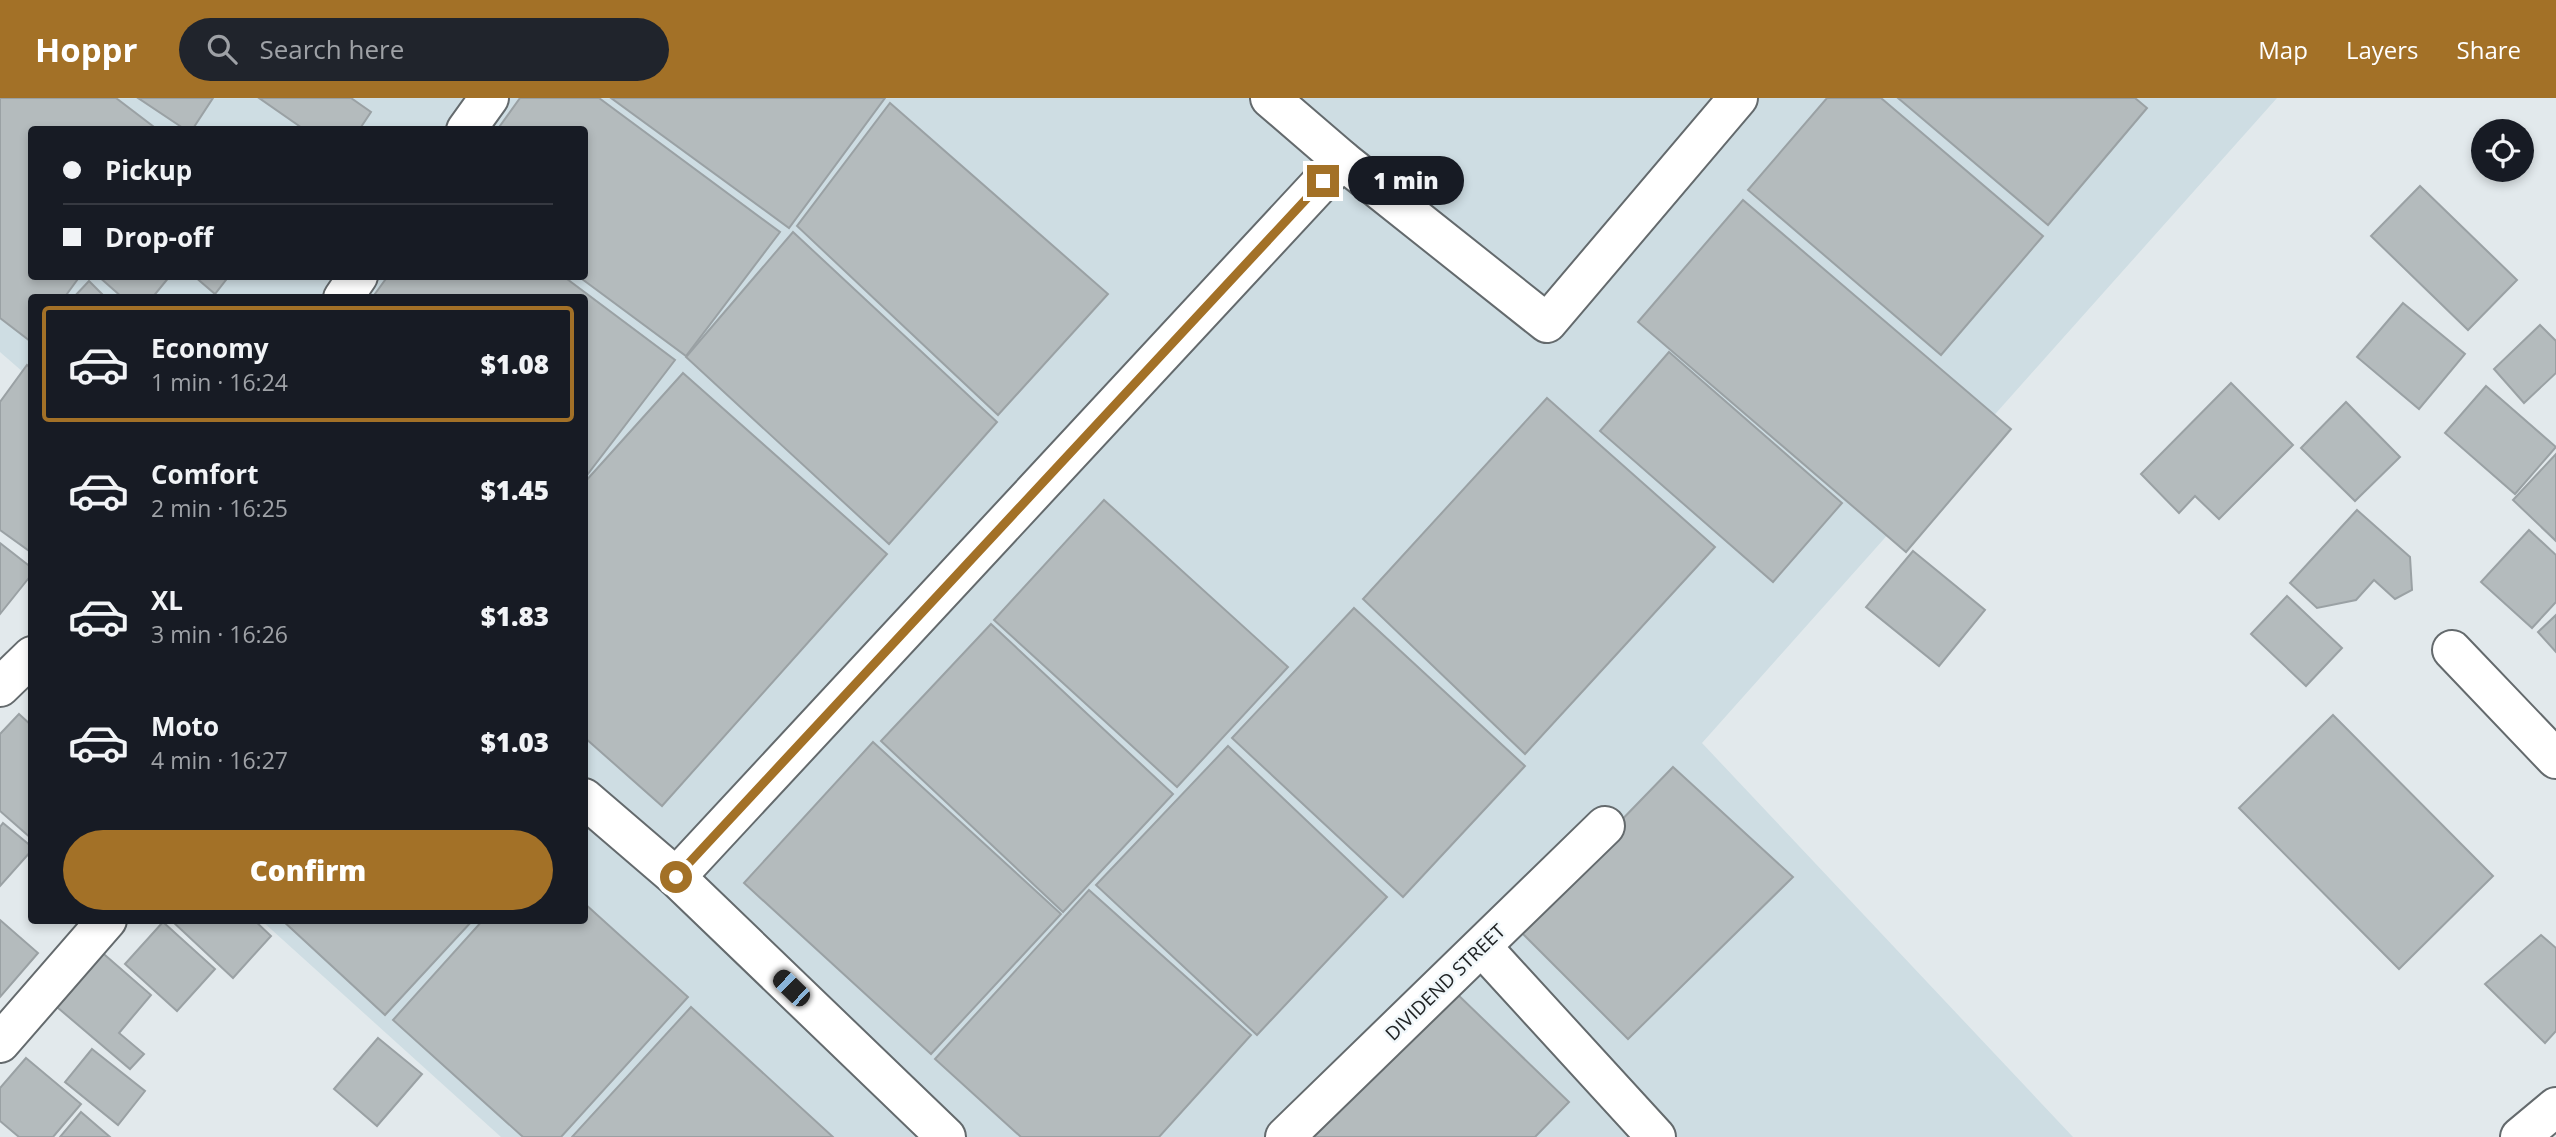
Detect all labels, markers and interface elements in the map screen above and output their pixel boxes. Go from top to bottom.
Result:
search box [179,18,669,81]
text: Hoppr [35,27,137,72]
icon: search [203,30,241,68]
text: Search here [259,31,404,67]
text: Map [2258,33,2308,66]
text: Layers [2346,33,2419,66]
text: Share [2457,33,2521,66]
map controls [2471,119,2534,182]
button: locate [2471,119,2534,182]
text: Pickup [105,152,192,188]
callout: 1 min [1348,156,1463,206]
text: 1 min [1373,164,1439,196]
route end [1307,165,1339,197]
text: Drop-off [105,219,213,255]
text: Economy [151,330,269,366]
icon: car [67,333,130,396]
text: $1.08 [481,346,549,382]
text: 1 min · 16:24 [151,366,288,398]
text: Comfort [151,456,258,492]
icon: car [67,459,130,522]
text: $1.45 [481,472,549,508]
text: 2 min · 16:25 [151,492,288,524]
text: XL [151,582,183,618]
icon: car [67,585,130,648]
text: $1.83 [481,598,549,634]
text: 3 min · 16:26 [151,618,288,650]
text: Moto [151,708,219,744]
icon: car [67,711,130,774]
text: $1.03 [481,724,549,760]
text: 4 min · 16:27 [151,744,288,776]
button: Confirm [63,830,553,910]
route start [660,861,692,893]
street label: DIVIDEND STREET [1379,918,1511,1046]
car [769,966,814,1010]

